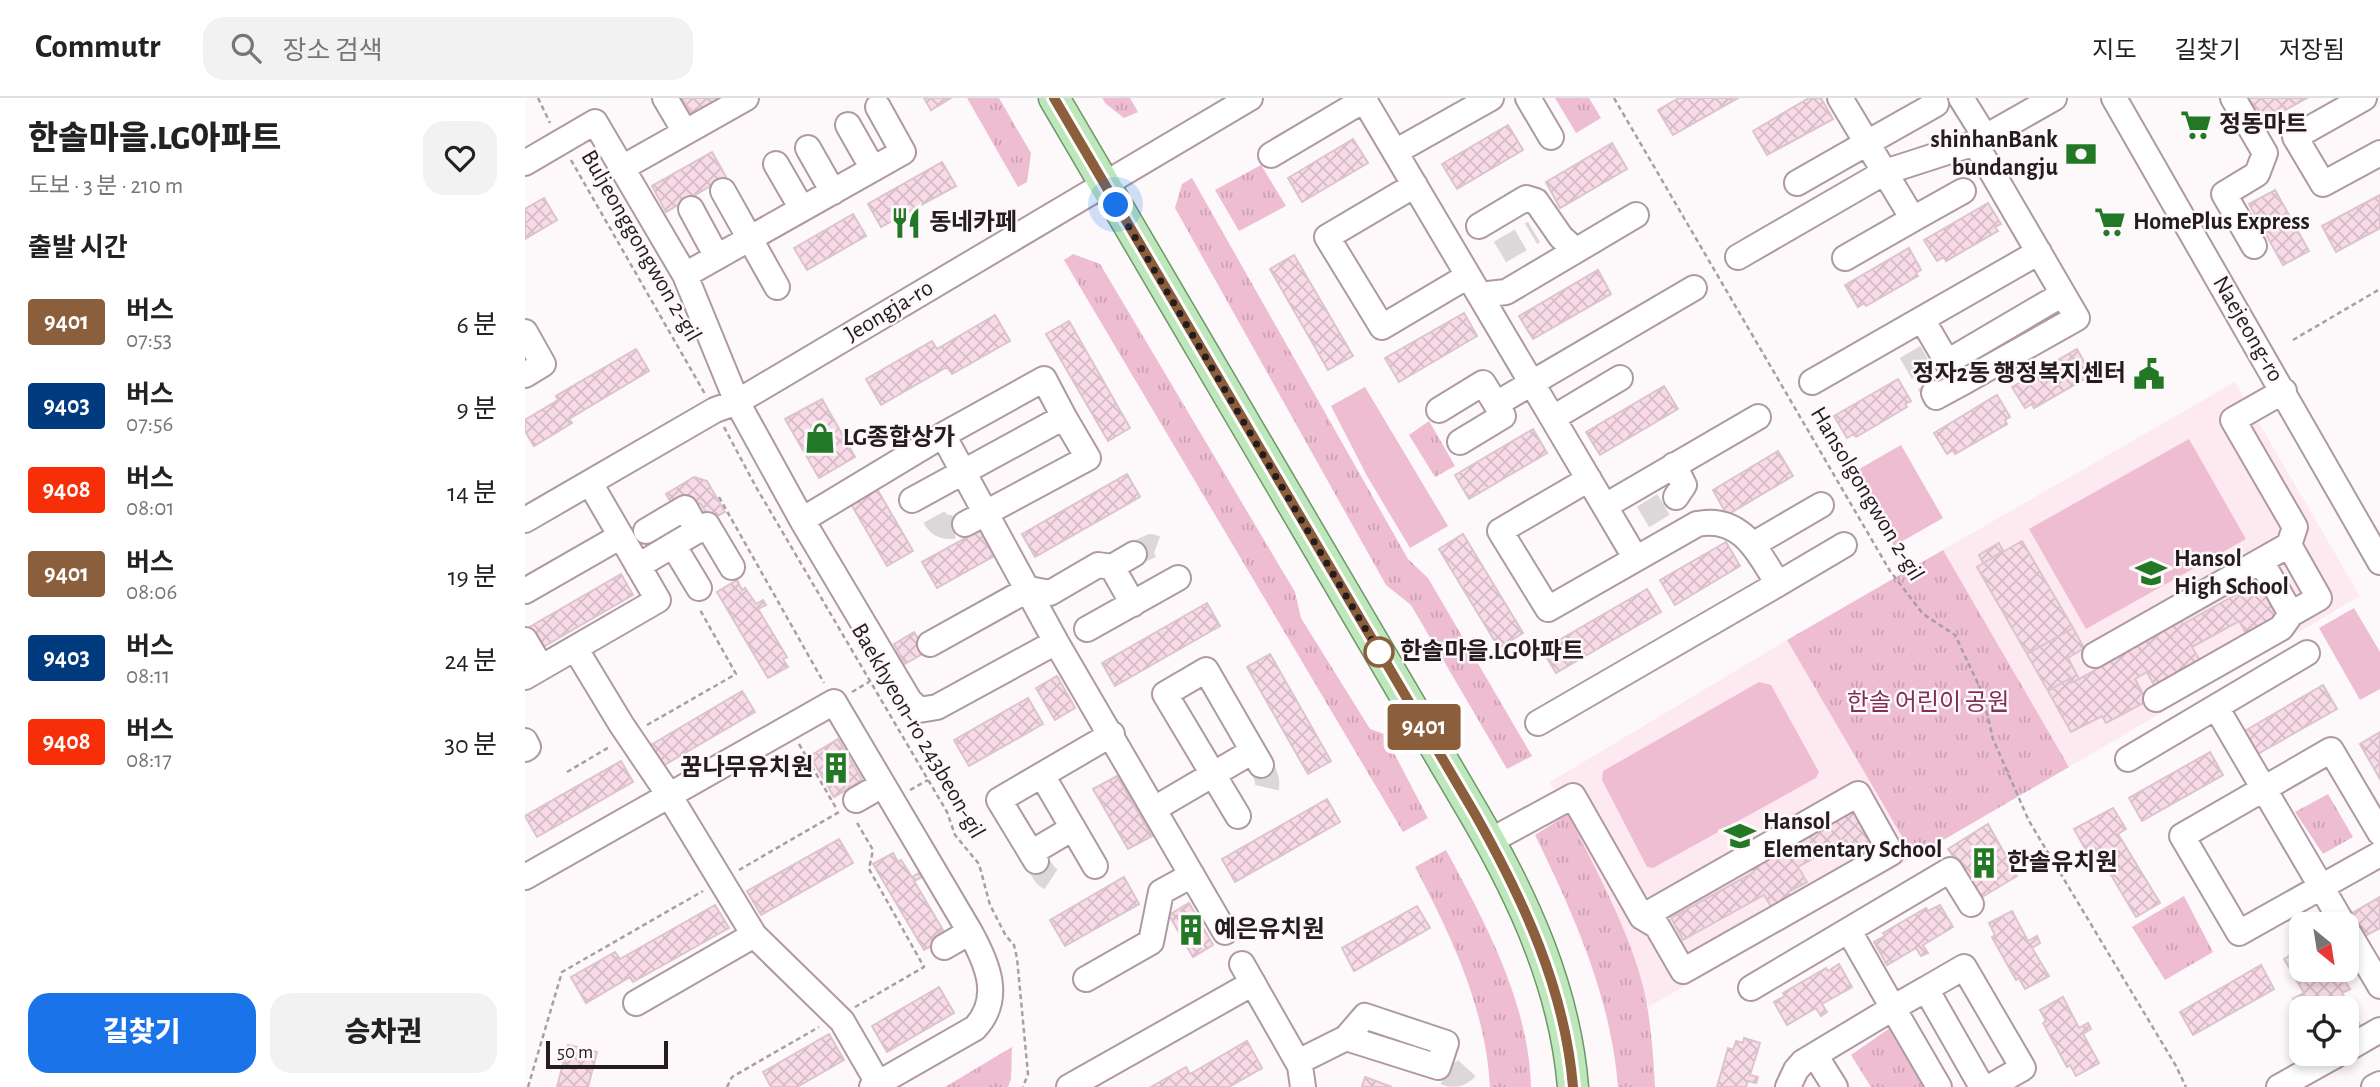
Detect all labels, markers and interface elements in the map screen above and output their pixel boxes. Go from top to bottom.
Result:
search box [203,17,693,80]
icon: search [227,29,265,67]
text: Commutr [35,31,161,64]
text: 장소 검색 [283,38,383,64]
text: 지도 [2092,39,2137,63]
text: 길찾기 [2175,39,2241,63]
text: 저장됨 [2279,39,2345,63]
supermarket icon: 정동마트 [2179,108,2213,142]
place label: 정동마트 [2219,111,2307,137]
button: heart [423,121,497,195]
text: 한솔마을.LG아파트 [28,123,281,156]
place label: shinhanBank bundangju [1931,128,2058,180]
bank icon: shinhanBank bundangju [2064,137,2098,171]
street label: Buljeonggongwon 2-gil [576,146,706,346]
text: 도보 · 3 분 · 210 m [28,175,183,198]
your location [1098,187,1133,222]
supermarket icon: HomePlus Express [2093,205,2127,239]
restaurant icon: 동네카페 [889,206,923,240]
place label: 동네카페 [929,209,1017,235]
place label: HomePlus Express [2133,210,2310,234]
text: 출발 시간 [28,235,128,261]
street label: Naejeong-ro [2208,272,2288,386]
street label: Jeongja-ro [841,275,937,347]
text: 버스 [126,298,174,324]
text: 9401 [44,310,89,334]
text: 6 분 [457,312,497,338]
text: 07:53 [126,329,172,352]
public building icon: 정자2동 행정복지센터 [2132,357,2166,391]
place label: 정자2동 행정복지센터 [1912,360,2126,386]
text: 버스 [126,382,174,408]
text: 9403 [43,394,90,418]
text: 9 분 [457,396,497,422]
street label: Hansolgongwon 2-gil [1806,403,1928,585]
text: 07:56 [126,413,173,436]
shop icon: LG종합상가 [803,421,837,455]
place label: LG종합상가 [843,424,955,450]
text: 버스 [126,466,174,492]
text: 9408 [43,478,91,502]
text: 14 분 [447,480,497,506]
text: 08:01 [126,497,174,520]
place label: Hansol High School [2174,547,2289,599]
text: 버스 [126,550,174,576]
school or university icon: Hansol High School [2134,556,2168,590]
text: 9401 [44,562,89,586]
text: 19 분 [448,564,497,590]
text: 08:06 [126,581,177,604]
street label: Baekhyeon-ro 243beon-gil [847,619,989,843]
text: 버스 [126,634,174,660]
marker: 한솔마을.LG아파트 [1364,637,1394,667]
place label: 한솔마을.LG아파트 [1400,638,1584,664]
text: 9403 [43,646,90,670]
text: 24 분 [444,648,497,674]
text: 08:11 [126,665,170,688]
park label: 한솔 어린이 공원 [1847,690,2009,715]
line badge: 9401 [1375,704,1473,750]
text: 9401 [1402,715,1446,739]
text: 버스 [126,718,174,744]
text: 9408 [43,730,91,754]
text: 30 분 [444,732,497,758]
text: 08:17 [126,749,172,772]
building icon: 꿈나무유치원 [819,751,853,785]
place label: 꿈나무유치원 [681,754,813,780]
place label: Hansol Elementary School [1763,810,1942,862]
school or university icon: Hansol Elementary School [1723,819,1757,853]
building icon: 한솔유치원 [1967,846,2001,880]
place label: 한솔유치원 [2007,849,2117,875]
north arrow [2289,912,2359,982]
map controls [2289,912,2359,1066]
building icon: 예은유치원 [1174,913,1208,947]
place label: 예은유치원 [1214,916,1324,942]
button: 길찾기 [28,993,256,1073]
button: 승차권 [270,993,497,1073]
button: locate [2289,996,2359,1066]
scale bar [546,1038,669,1070]
text: 50 m [557,1043,593,1062]

